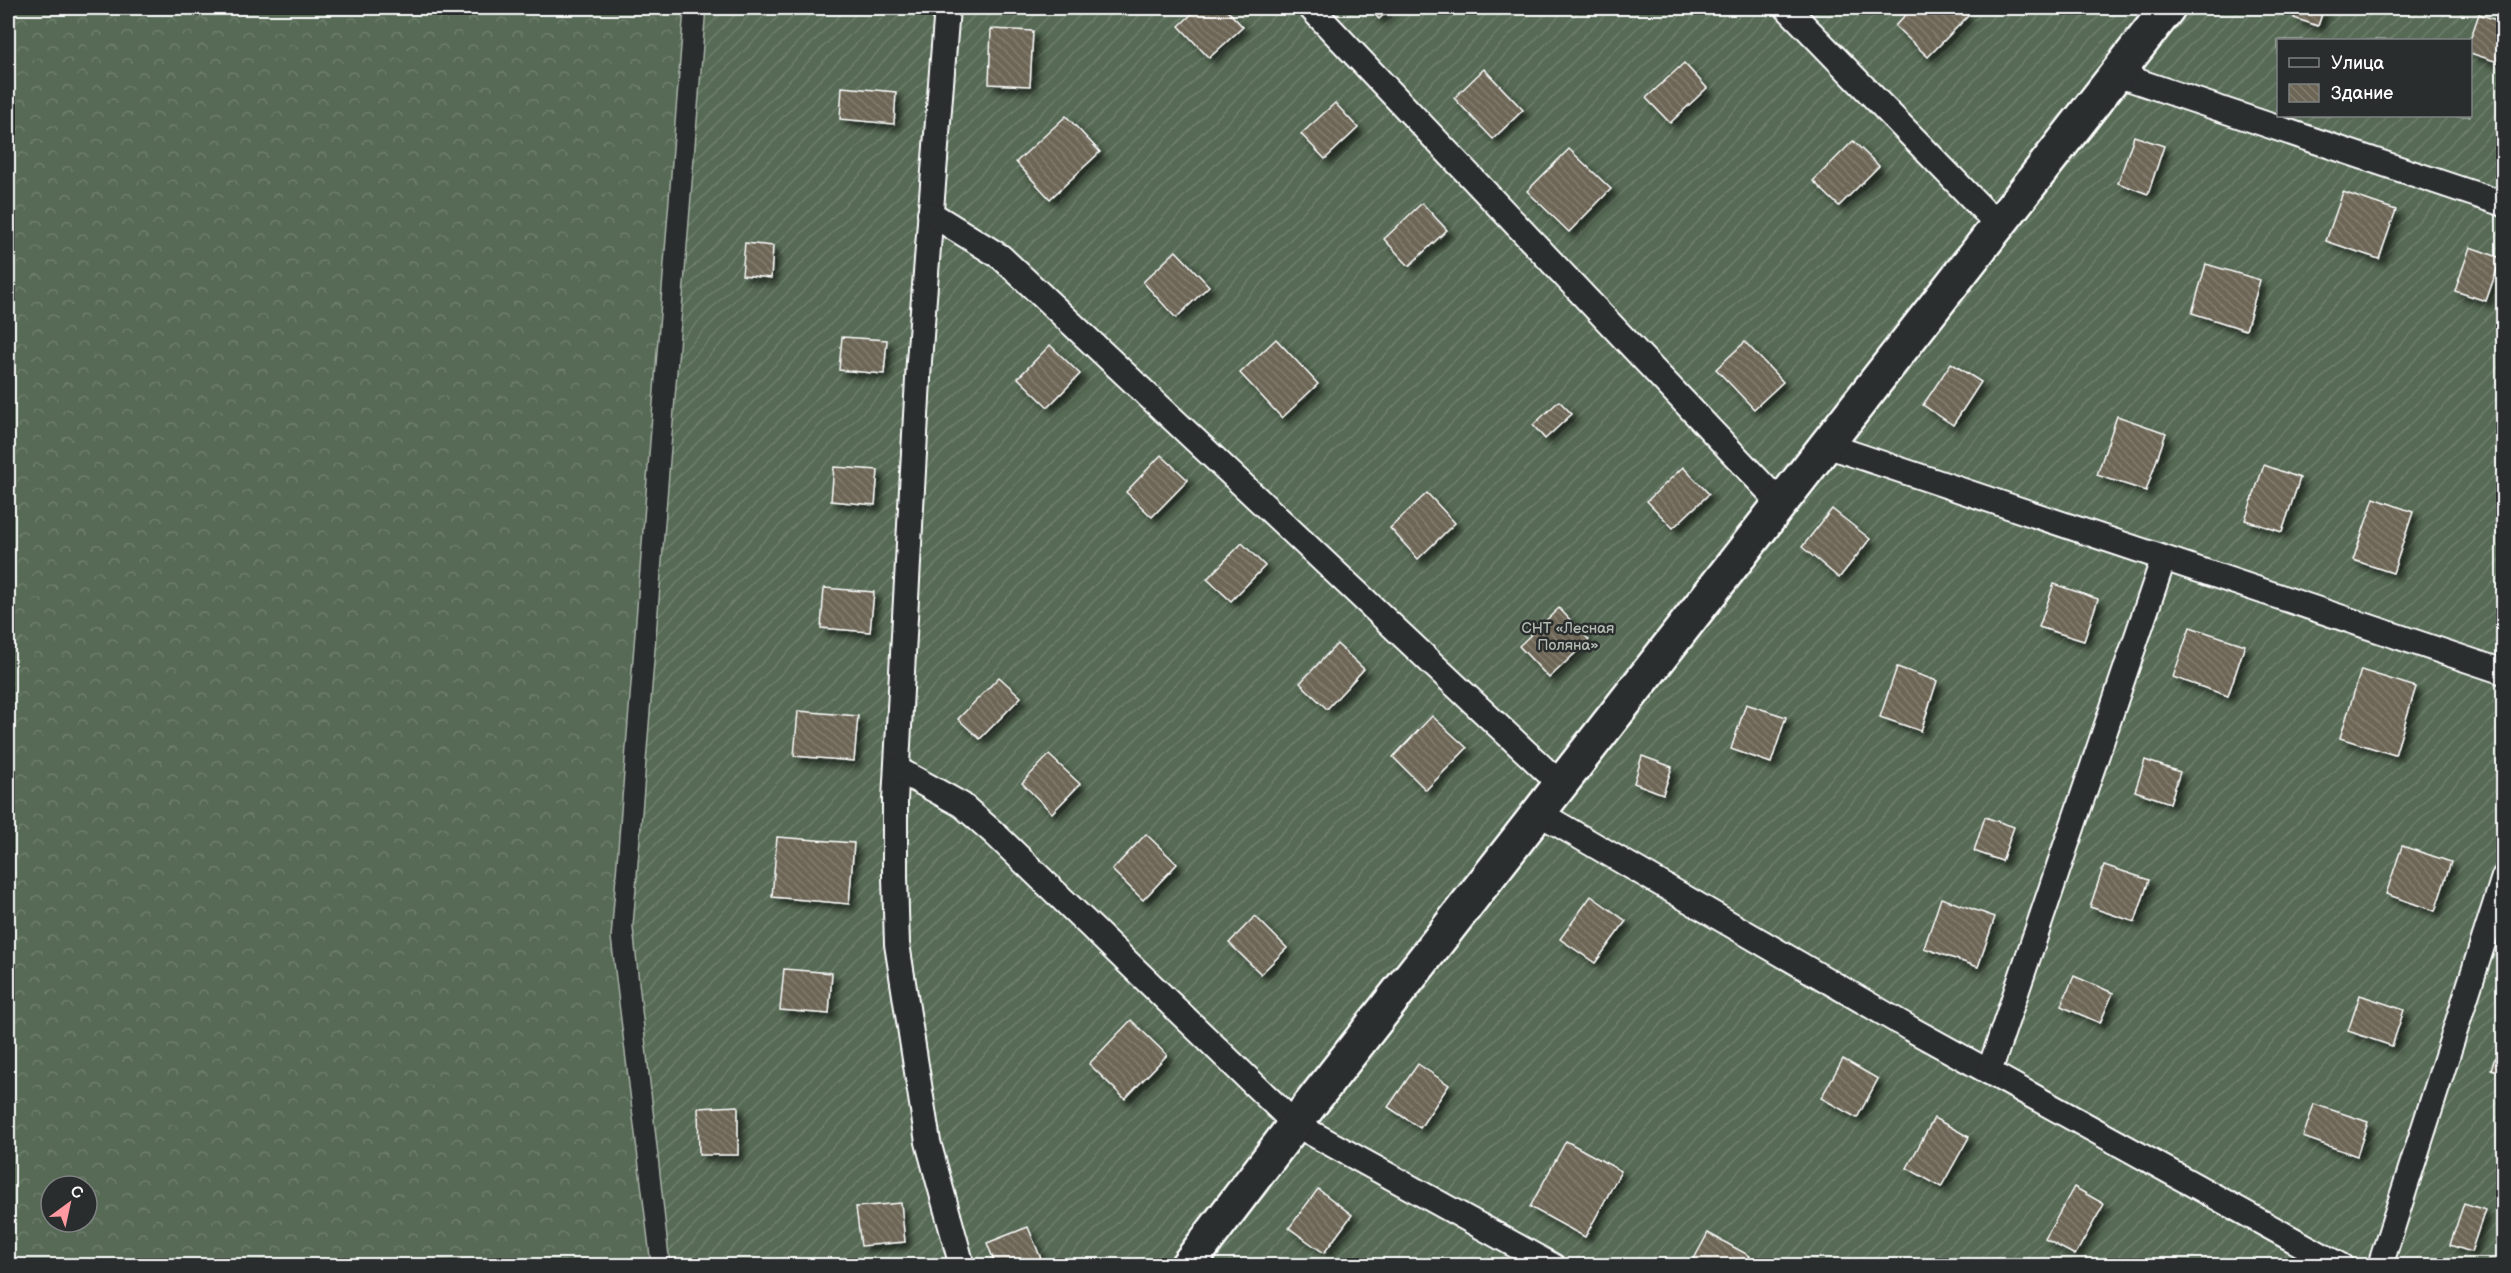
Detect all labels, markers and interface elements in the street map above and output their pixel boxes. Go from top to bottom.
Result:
legend [2277,39,2472,117]
text: Улица [2331,53,2385,74]
text: Здание [2331,83,2393,104]
park label: СНТ «Лесная Поляна» [1522,619,1614,655]
north arrow [39,1174,99,1234]
text: С [67,1182,86,1204]

